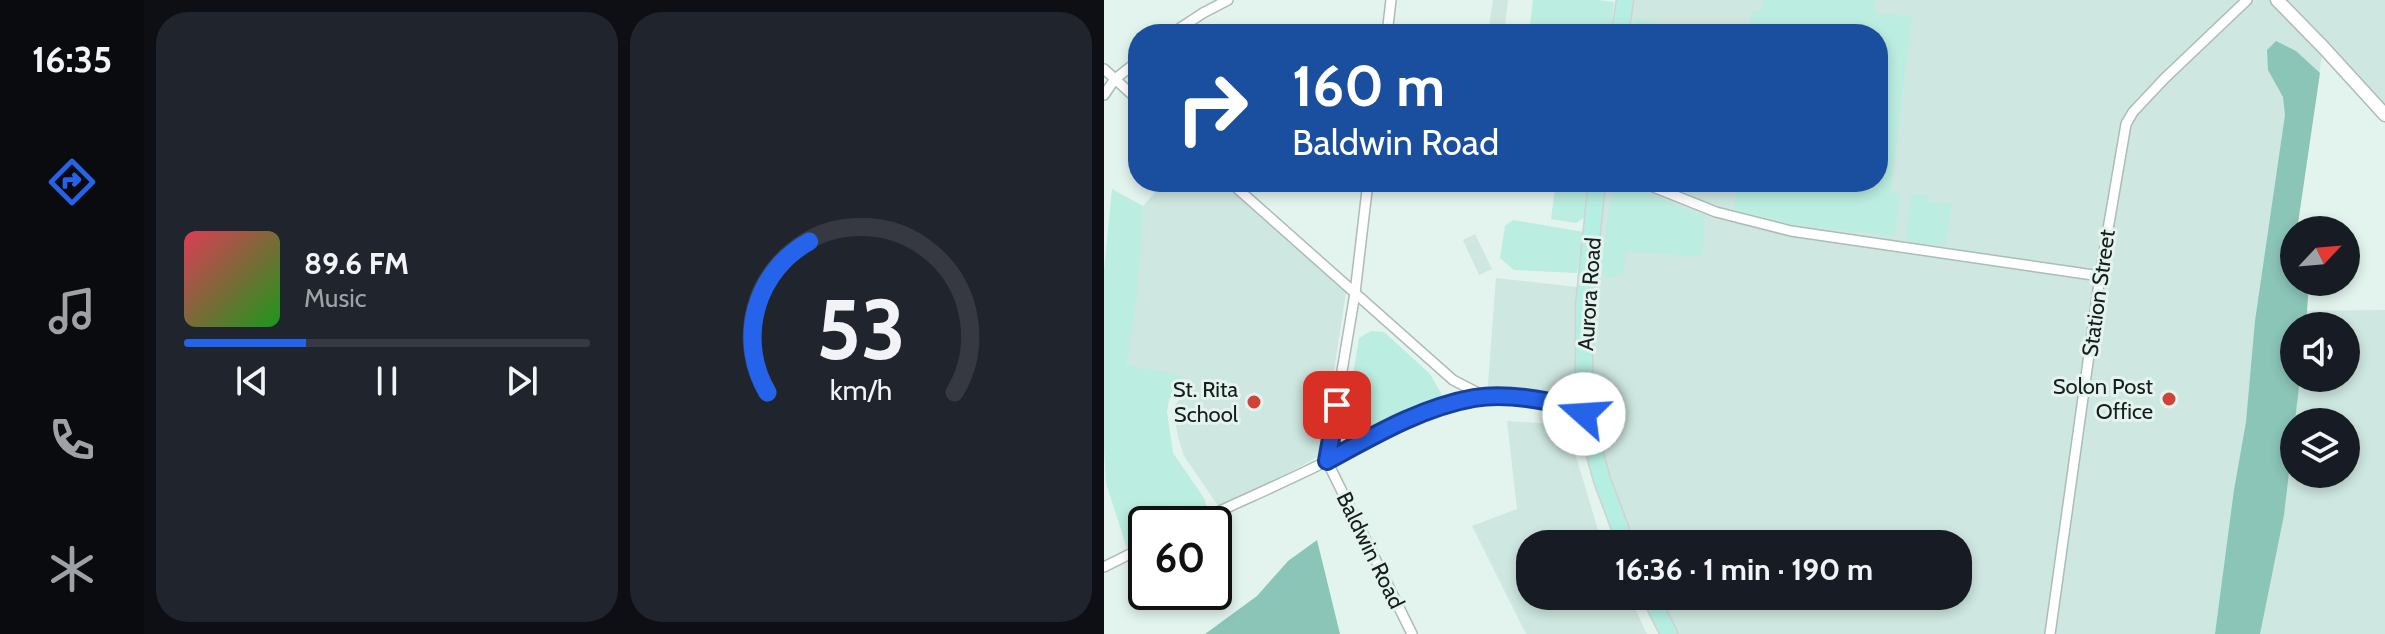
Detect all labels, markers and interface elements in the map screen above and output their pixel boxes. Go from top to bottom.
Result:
text: 16:35 [32,37,112,81]
text: 160 m [1292,52,1445,120]
icon: right [1160,56,1264,160]
text: Baldwin Road [1292,120,1499,164]
icon: directions [44,154,100,210]
north arrow [2280,216,2360,296]
map controls [2280,216,2360,488]
street label: Station Street [2076,227,2121,358]
street label: Aurora Road [1572,236,1607,352]
text: 89.6 FM [304,245,409,282]
text: 53 [816,279,906,380]
text: Music [304,282,367,314]
icon: music [44,283,100,339]
button: sound [2280,312,2360,392]
icon: previous [230,359,274,403]
icon: pause [365,359,409,403]
icon: next [500,359,544,403]
pin [1303,371,1371,439]
text: km/h [830,372,892,407]
position arrow [1542,372,1626,456]
place label: Solon Post Office [2053,373,2154,425]
place label: St. Rita School [1173,376,1239,428]
icon: arrive [1315,383,1359,427]
marker: Solon Post Office [2160,390,2178,408]
marker: St. Rita School [1245,393,1263,411]
button: layers [2280,408,2360,488]
icon: phone [44,412,100,468]
street label: Baldwin Road [1331,487,1410,613]
speed limit sign: 60 [1128,506,1232,610]
icon: climate [44,541,100,597]
text: 16:36 · 1 min · 190 m [1615,551,1873,588]

